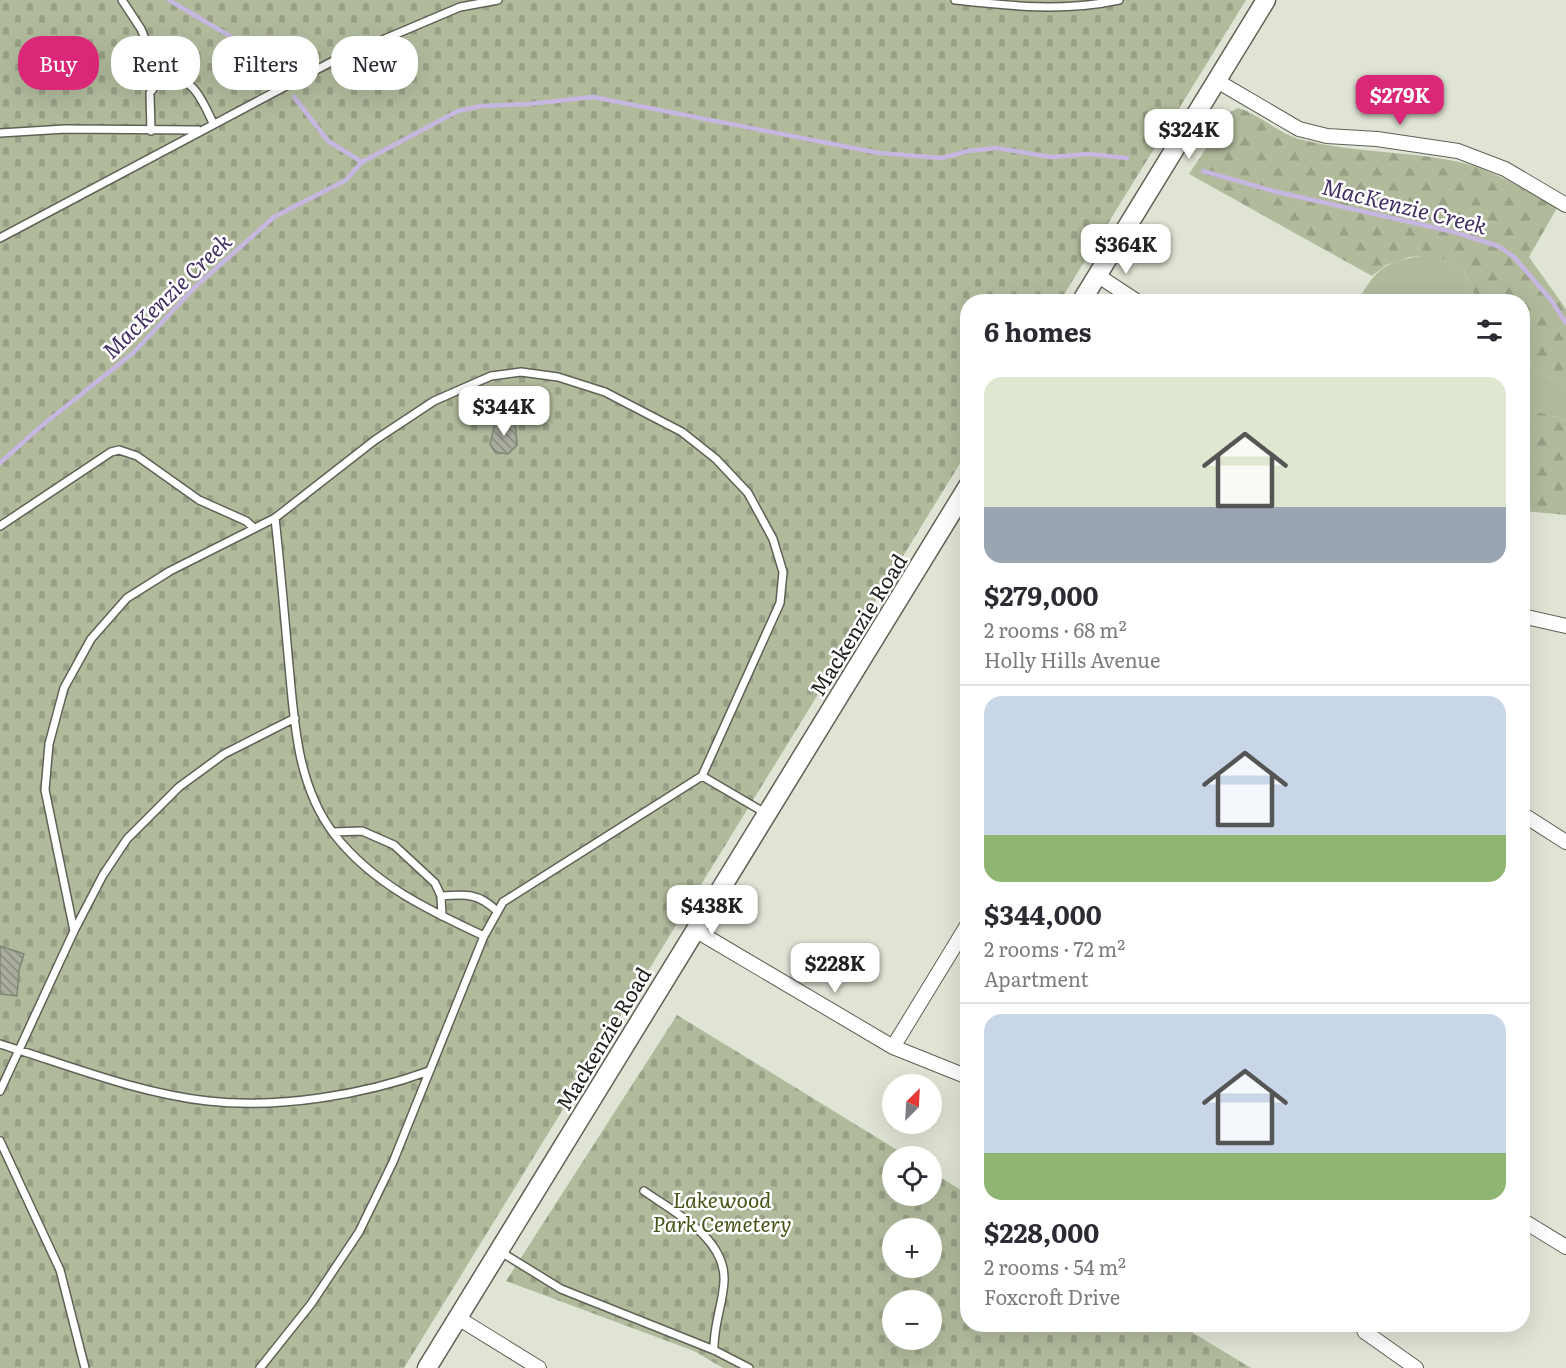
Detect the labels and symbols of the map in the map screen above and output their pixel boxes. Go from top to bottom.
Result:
pin: $279K [1358,75,1442,126]
pin: $324K [1147,109,1231,160]
water label: MacKenzie Creek [1319,169,1491,241]
pin: $364K [1084,224,1168,275]
water label: MacKenzie Creek [94,225,238,365]
pin: $344K [462,386,546,437]
street label: Mackenzie Road [801,547,913,701]
pin: $438K [670,885,754,936]
pin: $228K [793,943,877,994]
street label: Mackenzie Road [547,960,657,1116]
north arrow [882,1074,942,1134]
park label: Lakewood Park Cemetery [653,1183,791,1238]

